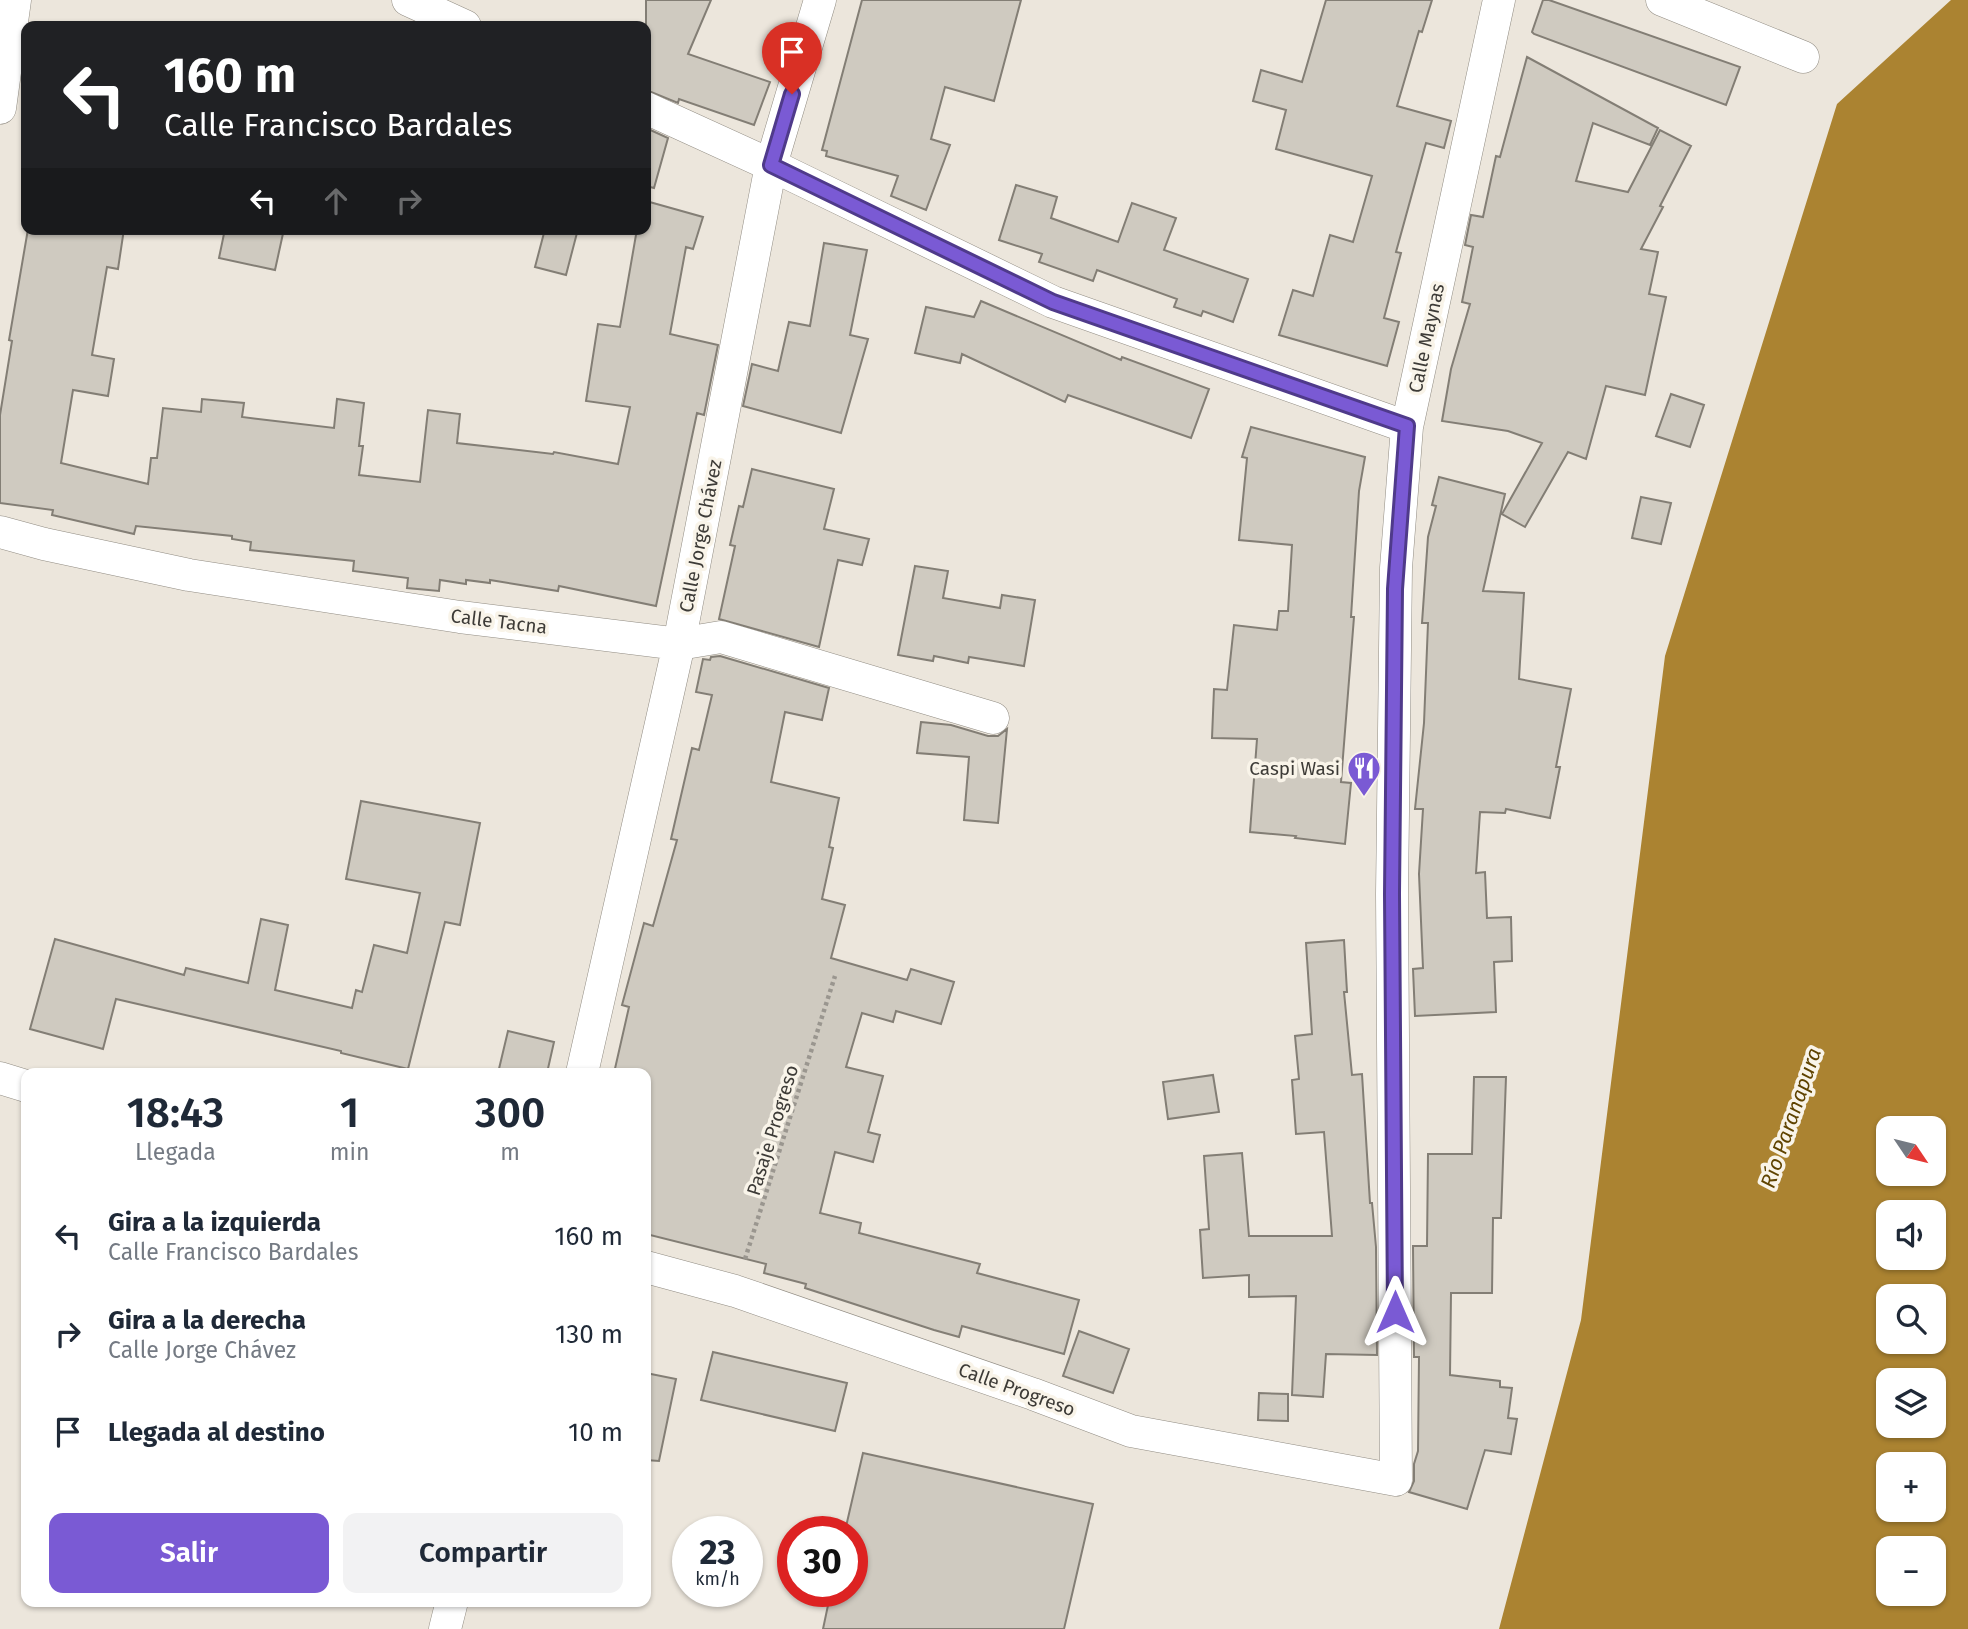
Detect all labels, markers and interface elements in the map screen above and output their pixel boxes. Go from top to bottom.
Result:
pin [762,22,822,94]
icon: arrive [773,33,811,71]
text: 160 m [164,46,296,105]
icon: left [49,49,140,140]
text: Calle Francisco Bardales [164,106,512,144]
icon: left [244,182,282,220]
icon: ahead [317,182,355,220]
icon: right [390,182,428,220]
street label: Calle Maynas [1404,281,1449,395]
street label: Calle Jorge Chávez [674,458,727,615]
street label: Calle Tacna [449,604,548,639]
restaurant icon: Caspi Wasi [1345,749,1383,798]
place label: Caspi Wasi [1249,757,1340,780]
water label: Río Paranapura [1755,1045,1827,1191]
street label: Pasaje Progreso [742,1062,803,1198]
text: 18:43 [127,1088,224,1138]
text: 1 [340,1088,359,1138]
text: 300 [475,1088,545,1138]
north arrow [1876,1116,1946,1186]
map controls [1876,1116,1946,1606]
text: Llegada [135,1138,216,1166]
text: min [330,1138,369,1166]
text: m [500,1138,520,1166]
button: sound [1876,1200,1946,1270]
text: Gira a la izquierda [108,1207,321,1238]
icon: left [49,1217,87,1255]
text: 160 m [554,1221,623,1252]
text: Calle Francisco Bardales [108,1238,358,1266]
position arrow [1358,1275,1432,1349]
button: search [1876,1284,1946,1354]
text: Gira a la derecha [108,1305,306,1336]
icon: right [49,1315,87,1353]
text: 130 m [555,1319,623,1350]
text: Calle Jorge Chávez [108,1336,296,1364]
street label: Calle Progreso [955,1358,1078,1421]
button: layers [1876,1368,1946,1438]
icon: arrive [49,1413,87,1451]
text: Llegada al destino [108,1417,325,1448]
text: 10 m [568,1417,623,1448]
button: + [1876,1452,1946,1522]
button: Salir [49,1513,329,1593]
button: Compartir [343,1513,623,1593]
speed limit sign: 30 [777,1516,868,1607]
text: 23 [699,1531,736,1573]
button: − [1876,1536,1946,1606]
text: km/h [695,1568,740,1590]

